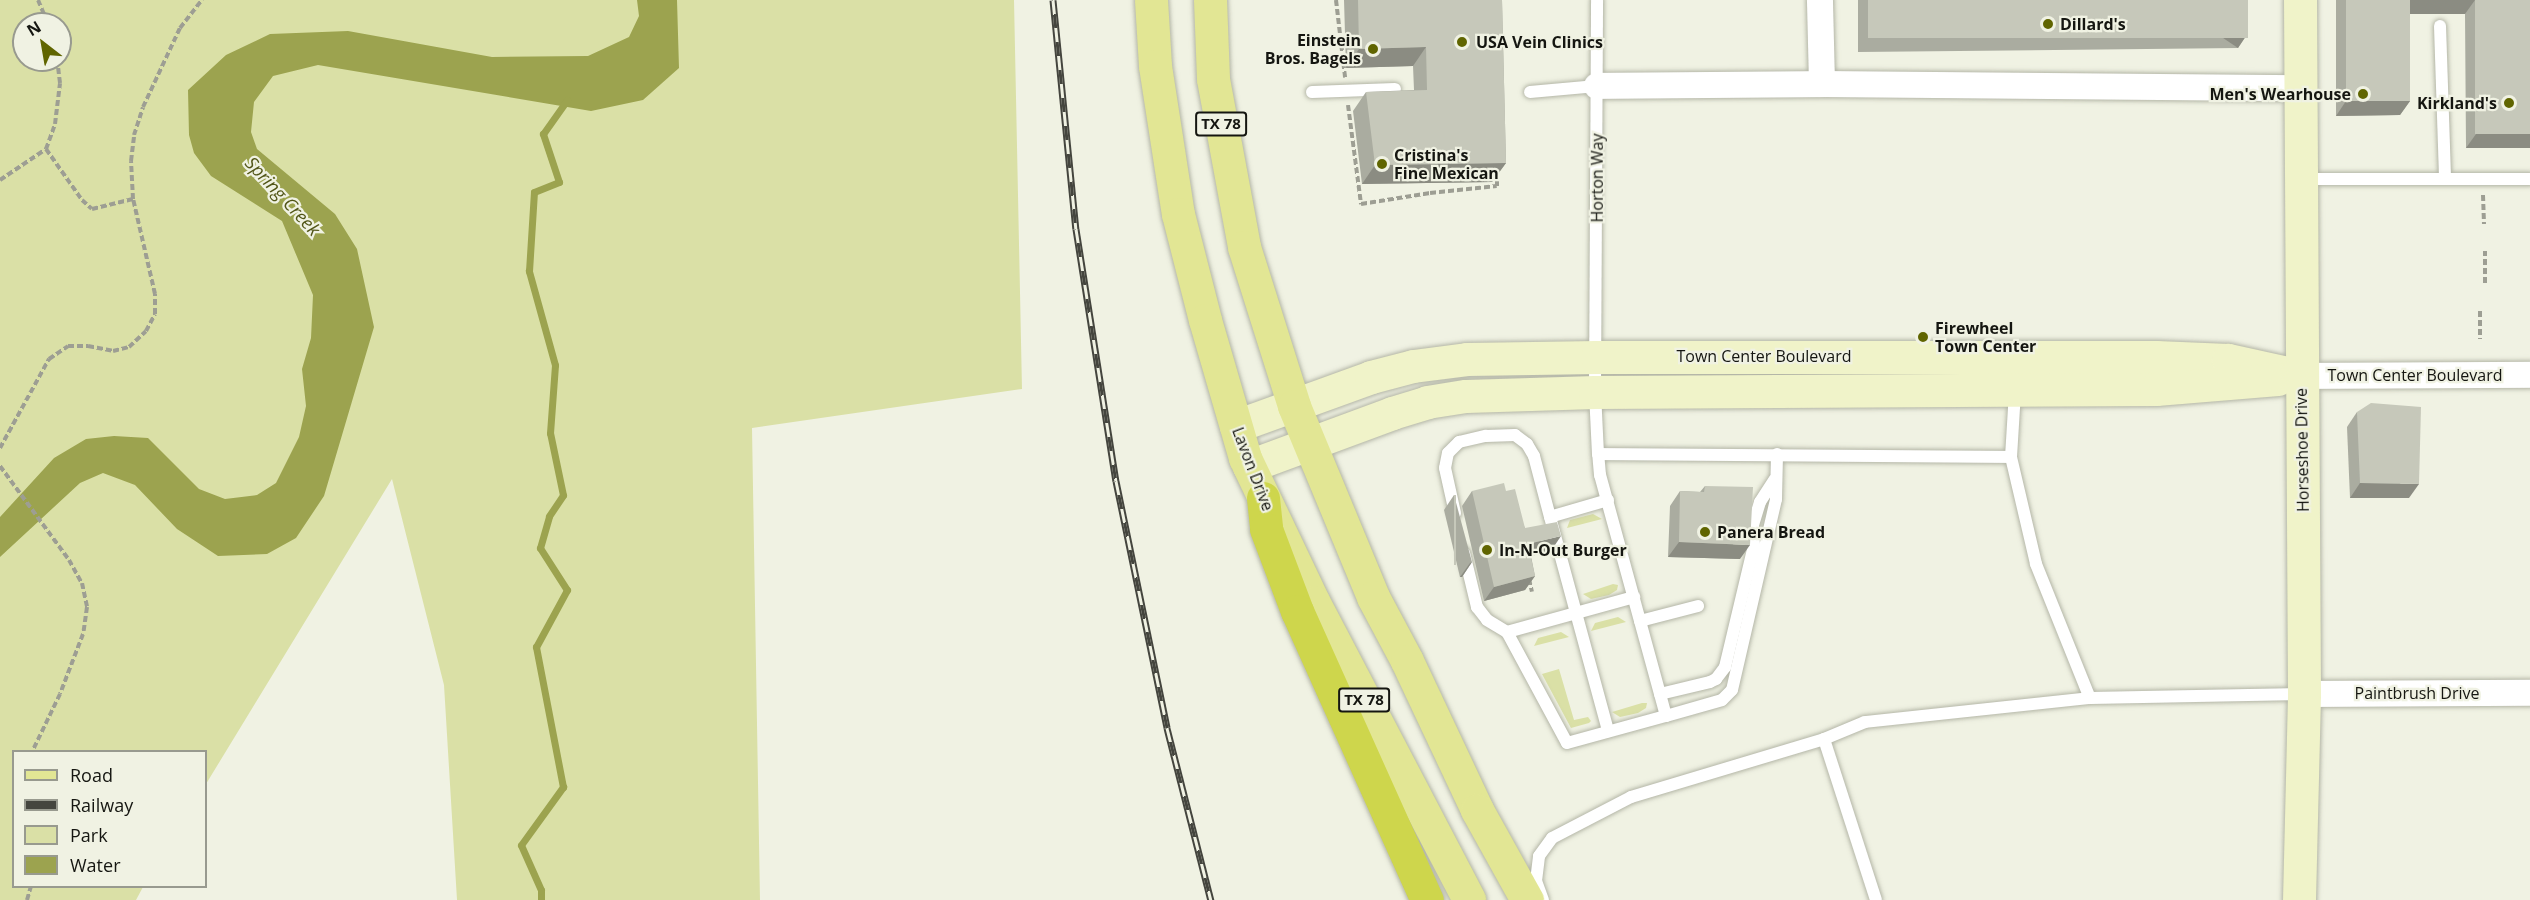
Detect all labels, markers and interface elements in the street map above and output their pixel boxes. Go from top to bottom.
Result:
north arrow [12,12,72,72]
place label: Dillard's [2060,14,2126,34]
text: N [23,16,45,41]
marker: Dillard's [2041,17,2055,31]
place label: Einstein Bros. Bagels [1265,30,1361,68]
place label: USA Vein Clinics [1476,32,1603,52]
marker: USA Vein Clinics [1453,33,1471,51]
marker: Einstein Bros. Bagels [1366,42,1380,56]
place label: Men's Wearhouse [2209,84,2351,104]
marker: Men's Wearhouse [2356,87,2370,101]
place label: Kirkland's [2417,93,2497,113]
marker: Kirkland's [2502,96,2516,110]
road number: TX 78 [1194,112,1248,136]
street label: Horton Way [1587,134,1607,222]
place label: Cristina's Fine Mexican [1394,145,1499,183]
water label: Spring Creek [241,152,325,240]
marker: Cristina's Fine Mexican [1375,157,1389,171]
place label: Firewheel Town Center [1935,318,2036,356]
marker: Firewheel Town Center [1916,330,1930,344]
street label: Town Center Boulevard [1676,346,1852,366]
street label: Town Center Boulevard [2327,365,2503,385]
street label: Horseshoe Drive [2291,388,2313,512]
street label: Lavon Drive [1228,424,1278,514]
place label: Panera Bread [1717,522,1825,542]
marker: Panera Bread [1698,525,1712,539]
place label: In-N-Out Burger [1499,540,1627,560]
marker: In-N-Out Burger [1480,543,1494,557]
street label: Paintbrush Drive [2355,683,2479,703]
road number: TX 78 [1337,688,1391,712]
legend [12,750,207,888]
text: Road [70,763,113,787]
text: Railway [70,793,133,817]
text: Park [70,823,108,847]
text: Water [70,853,121,877]

